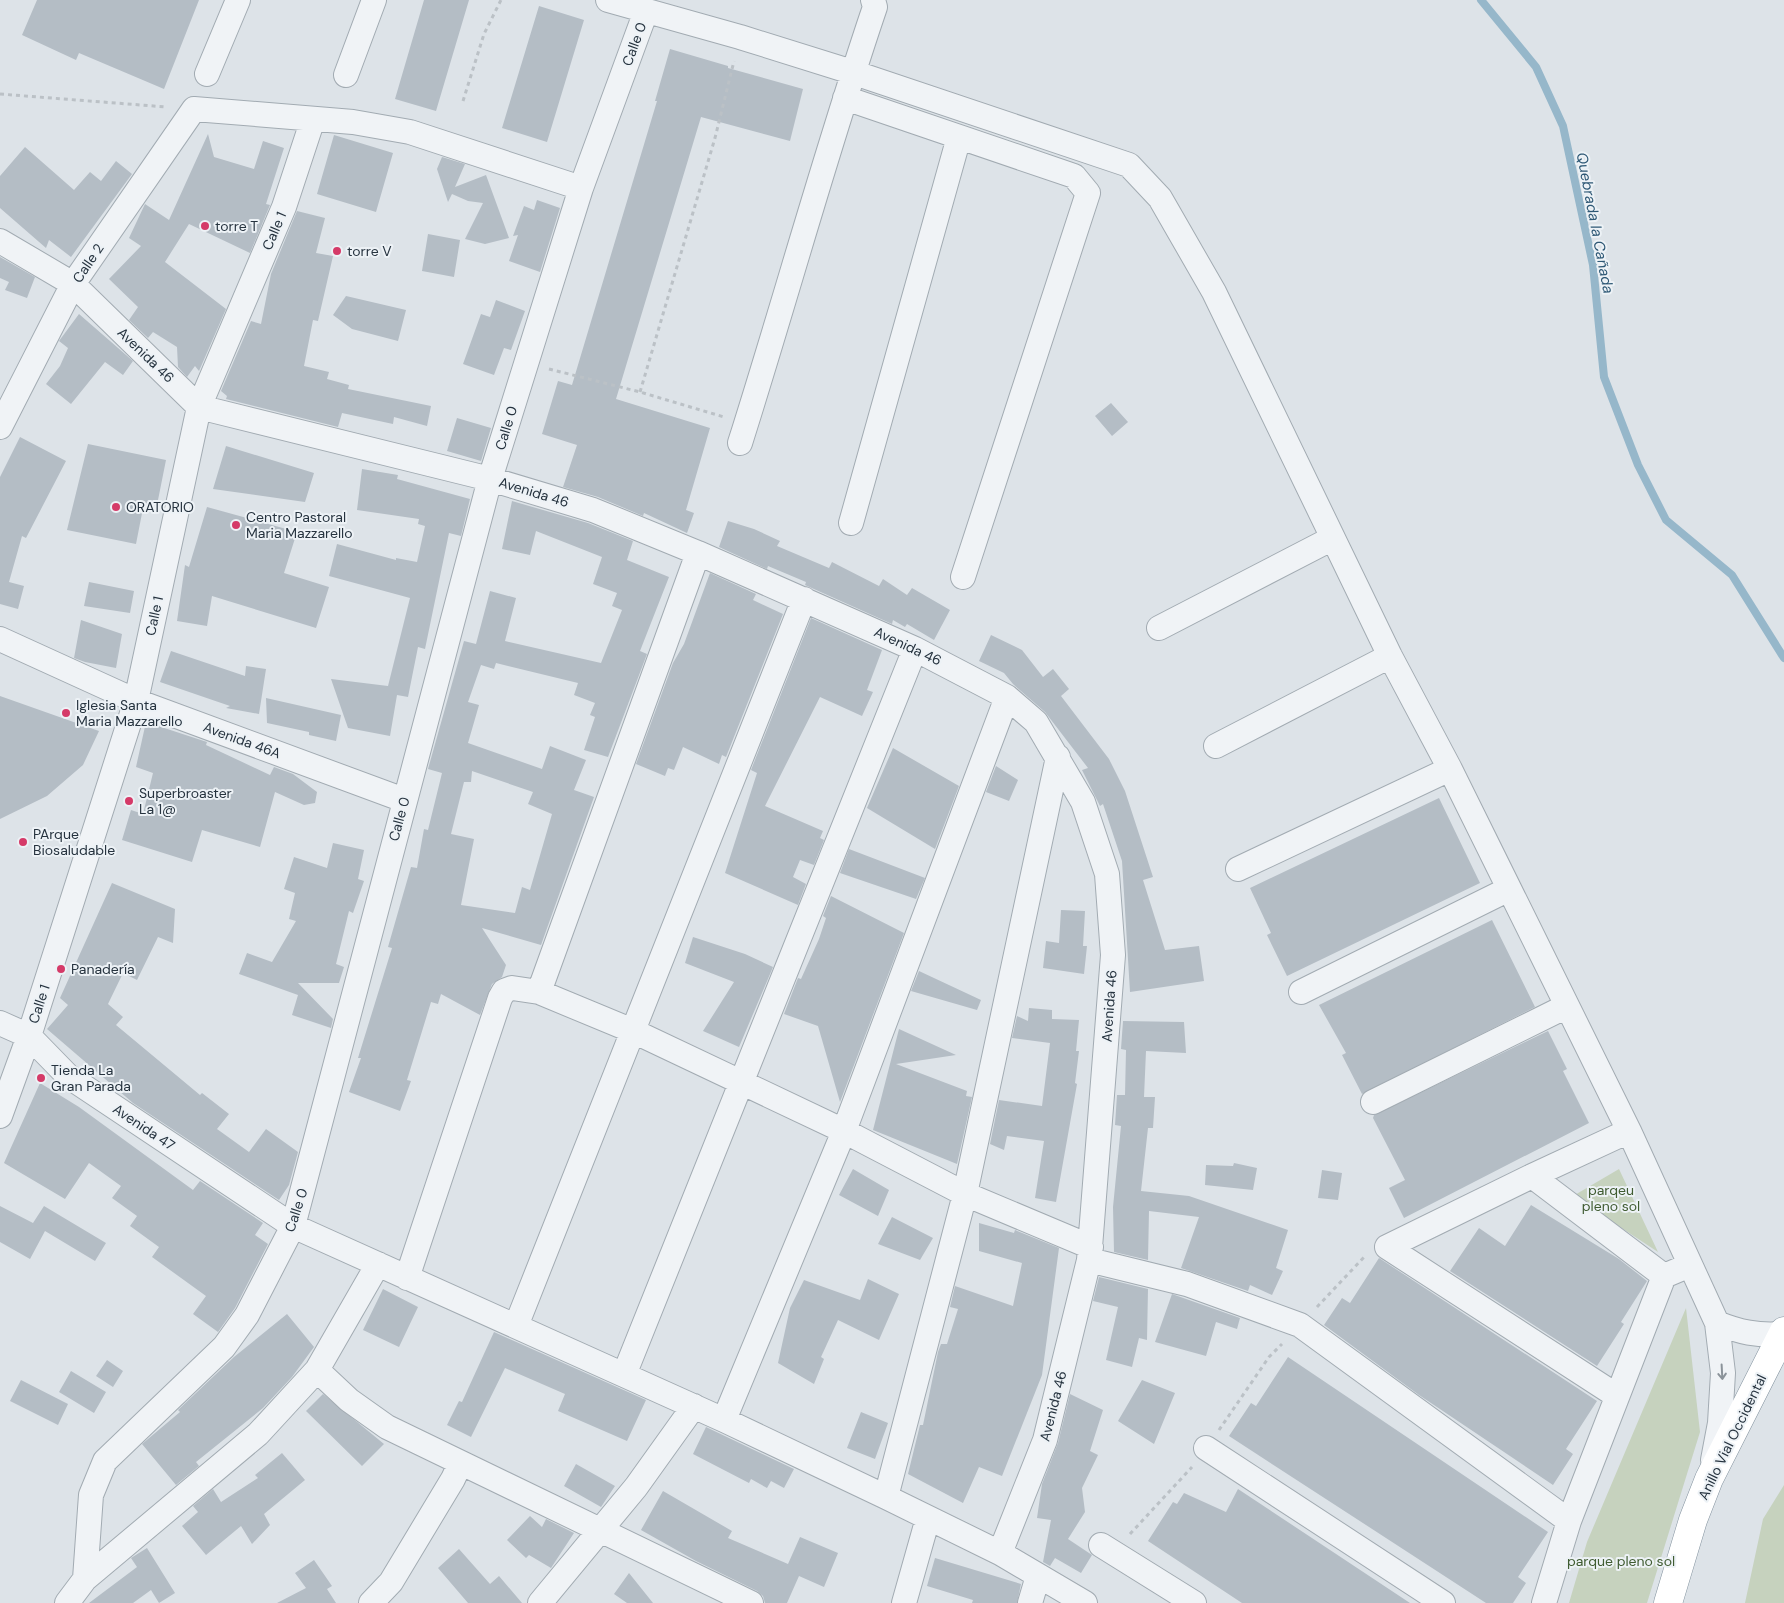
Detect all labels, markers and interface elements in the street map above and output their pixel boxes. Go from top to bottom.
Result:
street label: Calle 0 [618,20,650,68]
water label: Quebrada la Cañada [1572,151,1618,295]
street label: Calle 1 [258,209,290,253]
place label: torre T [215,217,258,235]
marker: torre T [199,220,211,232]
street label: Calle 2 [68,240,108,286]
place label: torre V [347,242,392,260]
marker: torre V [331,245,343,257]
street label: Avenida 46 [114,323,178,387]
street label: Calle 0 [491,404,521,452]
street label: Avenida 46 [497,473,571,511]
place label: ORATORIO [126,498,194,516]
marker: ORATORIO [110,501,122,513]
place label: Centro Pastoral Maria Mazzarello [246,508,353,542]
marker: Centro Pastoral Maria Mazzarello [230,519,242,531]
street label: Calle 1 [141,595,167,637]
street label: Avenida 46 [871,623,945,669]
place label: Iglesia Santa Maria Mazzarello [76,696,183,730]
marker: Iglesia Santa Maria Mazzarello [60,707,72,719]
street label: Avenida 46A [201,718,283,762]
place label: Superbroaster La 1@ [139,784,232,818]
marker: Superbroaster La 1@ [123,795,135,807]
street label: Calle 0 [384,795,414,843]
place label: PArque Biosaludable [33,825,115,859]
marker: PArque Biosaludable [17,836,29,848]
place label: Panadería [71,960,135,978]
marker: Panadería [55,963,67,975]
street label: Avenida 46 [1097,969,1121,1043]
street label: Calle 1 [24,982,54,1026]
place label: Tienda La Gran Parada [51,1061,131,1095]
marker: Tienda La Gran Parada [35,1072,47,1084]
street label: Avenida 47 [110,1100,178,1154]
park label: parqeu pleno sol [1582,1181,1640,1215]
street label: Calle 0 [280,1186,312,1234]
one-way arrow [1717,1364,1726,1380]
street label: Avenida 46 [1036,1369,1070,1443]
street label: Anillo Vial Occidental [1694,1371,1770,1503]
park label: parque pleno sol [1567,1552,1675,1570]

